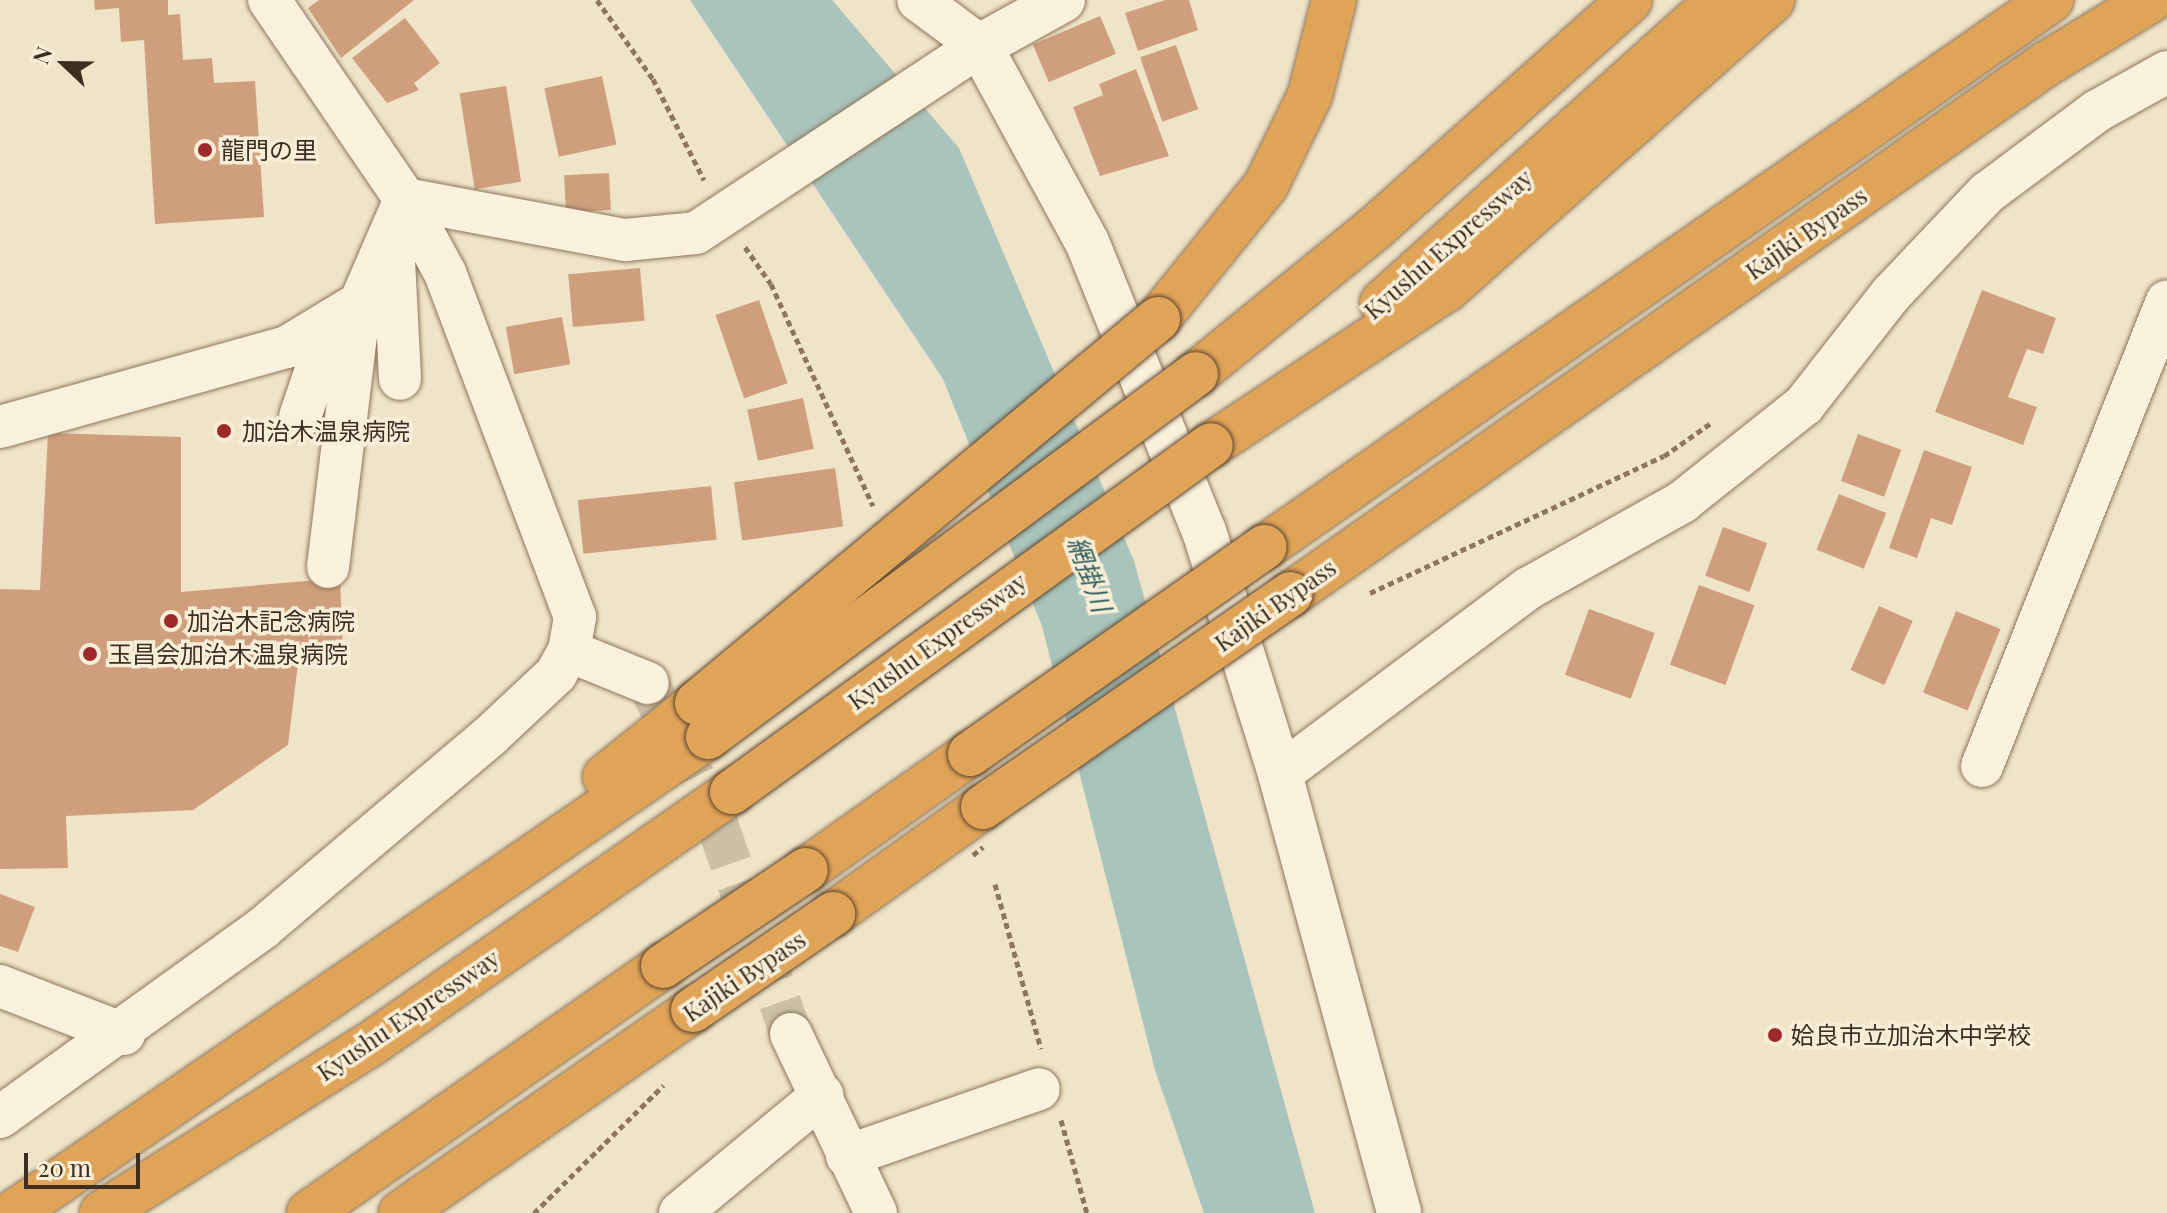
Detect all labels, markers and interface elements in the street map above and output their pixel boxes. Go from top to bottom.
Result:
north arrow [24,24,104,104]
text: N [25,42,59,68]
place label: 龍門の里 [221,136,317,164]
marker: 龍門の里 [196,141,214,159]
street label: Kyushu Expressway [1358,163,1538,325]
street label: Kajiki Bypass [1740,181,1872,285]
place label: 加治木温泉病院 [242,417,410,445]
marker: 加治木温泉病院 [213,420,235,442]
water label: 網掛川 [1062,532,1118,616]
street label: Kajiki Bypass [1209,553,1341,657]
street label: Kyushu Expressway [842,567,1032,715]
place label: 加治木記念病院 [187,607,355,635]
marker: 加治木記念病院 [162,612,180,630]
place label: 玉昌会加治木温泉病院 [108,640,348,668]
marker: 玉昌会加治木温泉病院 [79,643,101,665]
street label: Kajiki Bypass [677,925,811,1027]
street label: Kyushu Expressway [311,943,505,1087]
place label: 姶良市立加治木中学校 [1791,1021,2031,1049]
marker: 姶良市立加治木中学校 [1766,1026,1784,1044]
scale bar [28,1137,144,1187]
text: 20 m [38,1151,91,1183]

